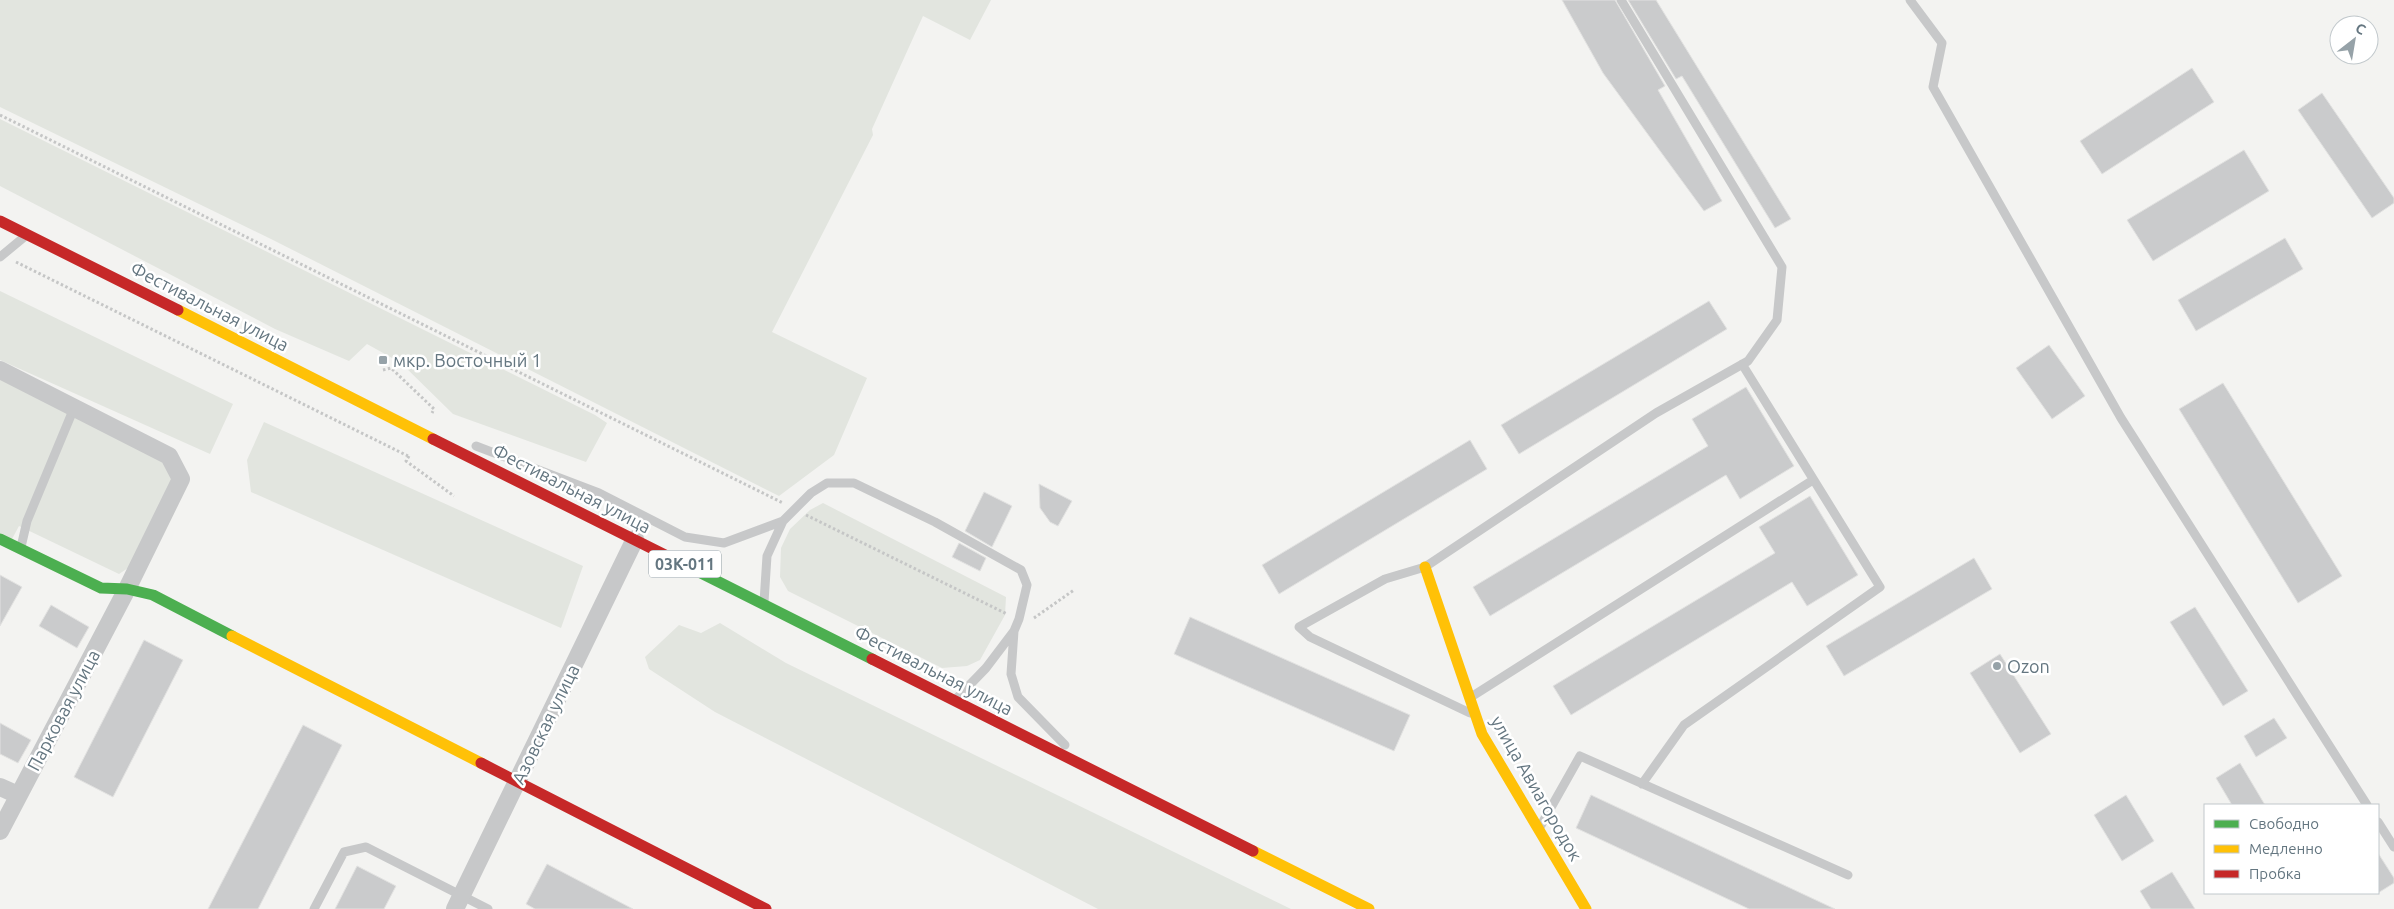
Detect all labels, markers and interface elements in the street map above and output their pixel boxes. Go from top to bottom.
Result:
north arrow [2329,15,2379,65]
text: С [2353,20,2369,38]
street label: Фестивальная улица [128,257,292,355]
place label: мкр. Восточный 1 [393,350,542,370]
marker: мкр. Восточный 1 [377,354,389,366]
street label: Фестивальная улица [490,439,654,537]
road number: 03К-011 [649,550,721,578]
street label: Фестивальная улица [852,621,1016,719]
street label: Парковая улица [23,646,103,774]
place label: Ozon [2007,656,2050,676]
marker: Ozon [1991,660,2003,672]
street label: Азовская улица [507,661,583,787]
street label: улица Авиагородок [1487,712,1587,864]
legend [2204,804,2379,894]
text: Свободно [2249,815,2319,832]
text: Медленно [2249,840,2323,857]
text: Пробка [2249,865,2301,882]

